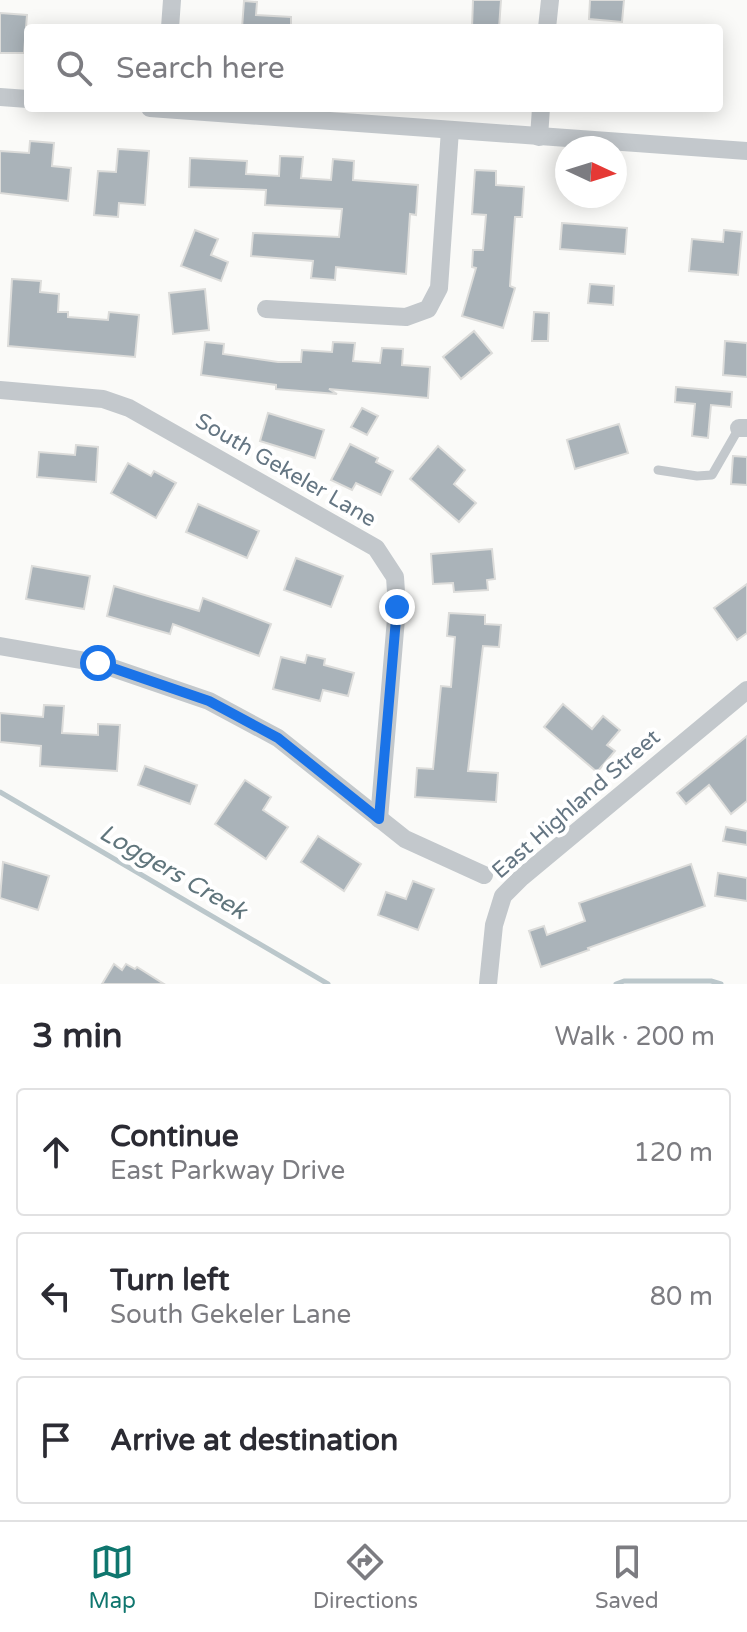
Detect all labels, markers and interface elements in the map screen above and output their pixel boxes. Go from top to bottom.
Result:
search box [24,24,723,112]
icon: search [52,46,96,90]
text: Search here [116,50,285,87]
north arrow [555,136,627,208]
street label: South Gekeler Lane [191,408,381,532]
route end [379,589,415,625]
route start [80,645,116,681]
street label: East Highland Street [487,724,665,884]
water label: Loggers Creek [94,818,253,927]
text: 3 min [32,1016,123,1057]
text: Walk · 200 m [555,1021,715,1052]
text: Continue [110,1118,239,1155]
icon: ahead [34,1130,78,1174]
text: 120 m [633,1137,713,1168]
text: East Parkway Drive [110,1155,345,1186]
text: Turn left [110,1262,229,1299]
icon: left [34,1274,78,1318]
text: 80 m [650,1281,713,1312]
text: South Gekeler Lane [110,1299,351,1330]
icon: arrive [34,1418,78,1462]
text: Arrive at destination [110,1422,398,1459]
tab: Map [88,1540,136,1614]
tab: Directions [313,1540,418,1614]
tab: Saved [595,1540,659,1614]

